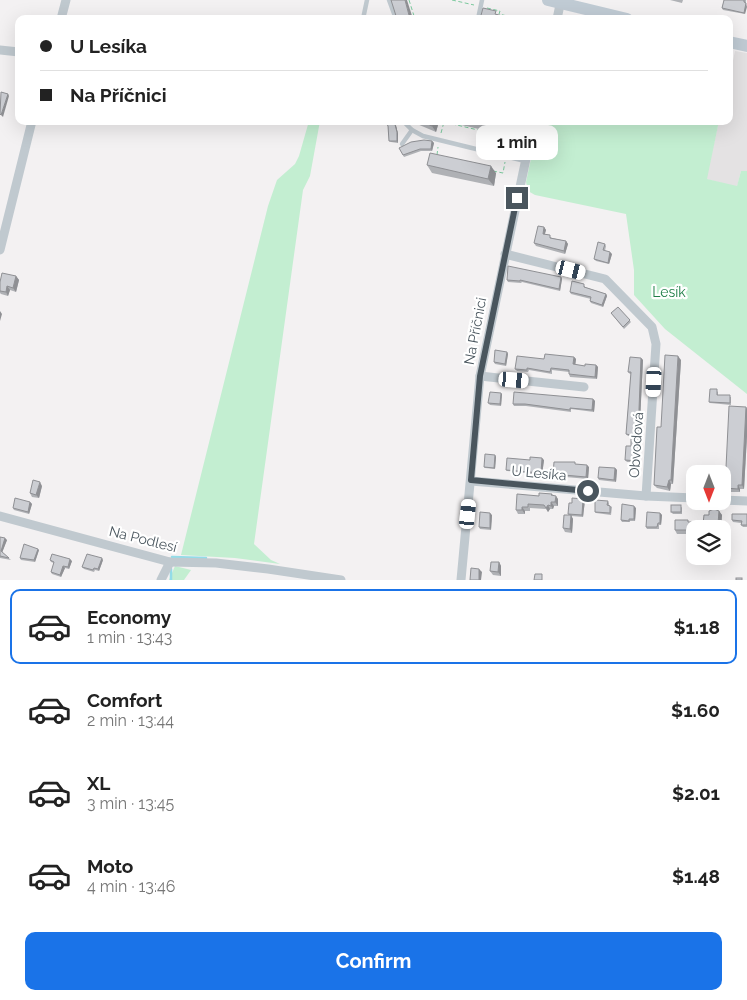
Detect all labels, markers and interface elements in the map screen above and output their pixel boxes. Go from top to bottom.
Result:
text: U Lesíka [70,35,147,57]
text: Na Příčnici [70,84,166,106]
callout: 1 min [476,126,558,160]
text: 1 min [497,133,537,152]
route end [506,187,528,209]
car [554,259,587,281]
park label: Lesík [652,284,686,300]
street label: Na Příčnici [461,296,489,366]
car [645,367,662,397]
car [498,371,529,389]
street label: Obvodová [626,411,646,479]
street label: U Lesíka [511,463,567,483]
north arrow [686,465,731,510]
map controls [686,465,731,565]
route start [577,480,599,502]
car [458,498,477,530]
button: layers [686,520,731,565]
street label: Na Podlesí [107,523,180,555]
icon: car [27,604,72,649]
text: Economy [87,606,171,628]
text: $1.18 [673,616,720,638]
text: 1 min · 13:43 [87,628,172,647]
icon: car [27,687,72,732]
text: Comfort [87,689,162,711]
text: $1.60 [671,699,720,721]
text: 2 min · 13:44 [87,711,174,730]
icon: car [27,770,72,815]
text: XL [87,772,110,794]
text: $2.01 [672,782,720,804]
text: 3 min · 13:45 [87,794,174,813]
icon: car [27,853,72,898]
text: Moto [87,855,133,877]
text: $1.48 [672,865,720,887]
text: 4 min · 13:46 [87,877,175,896]
button: Confirm [25,932,722,990]

